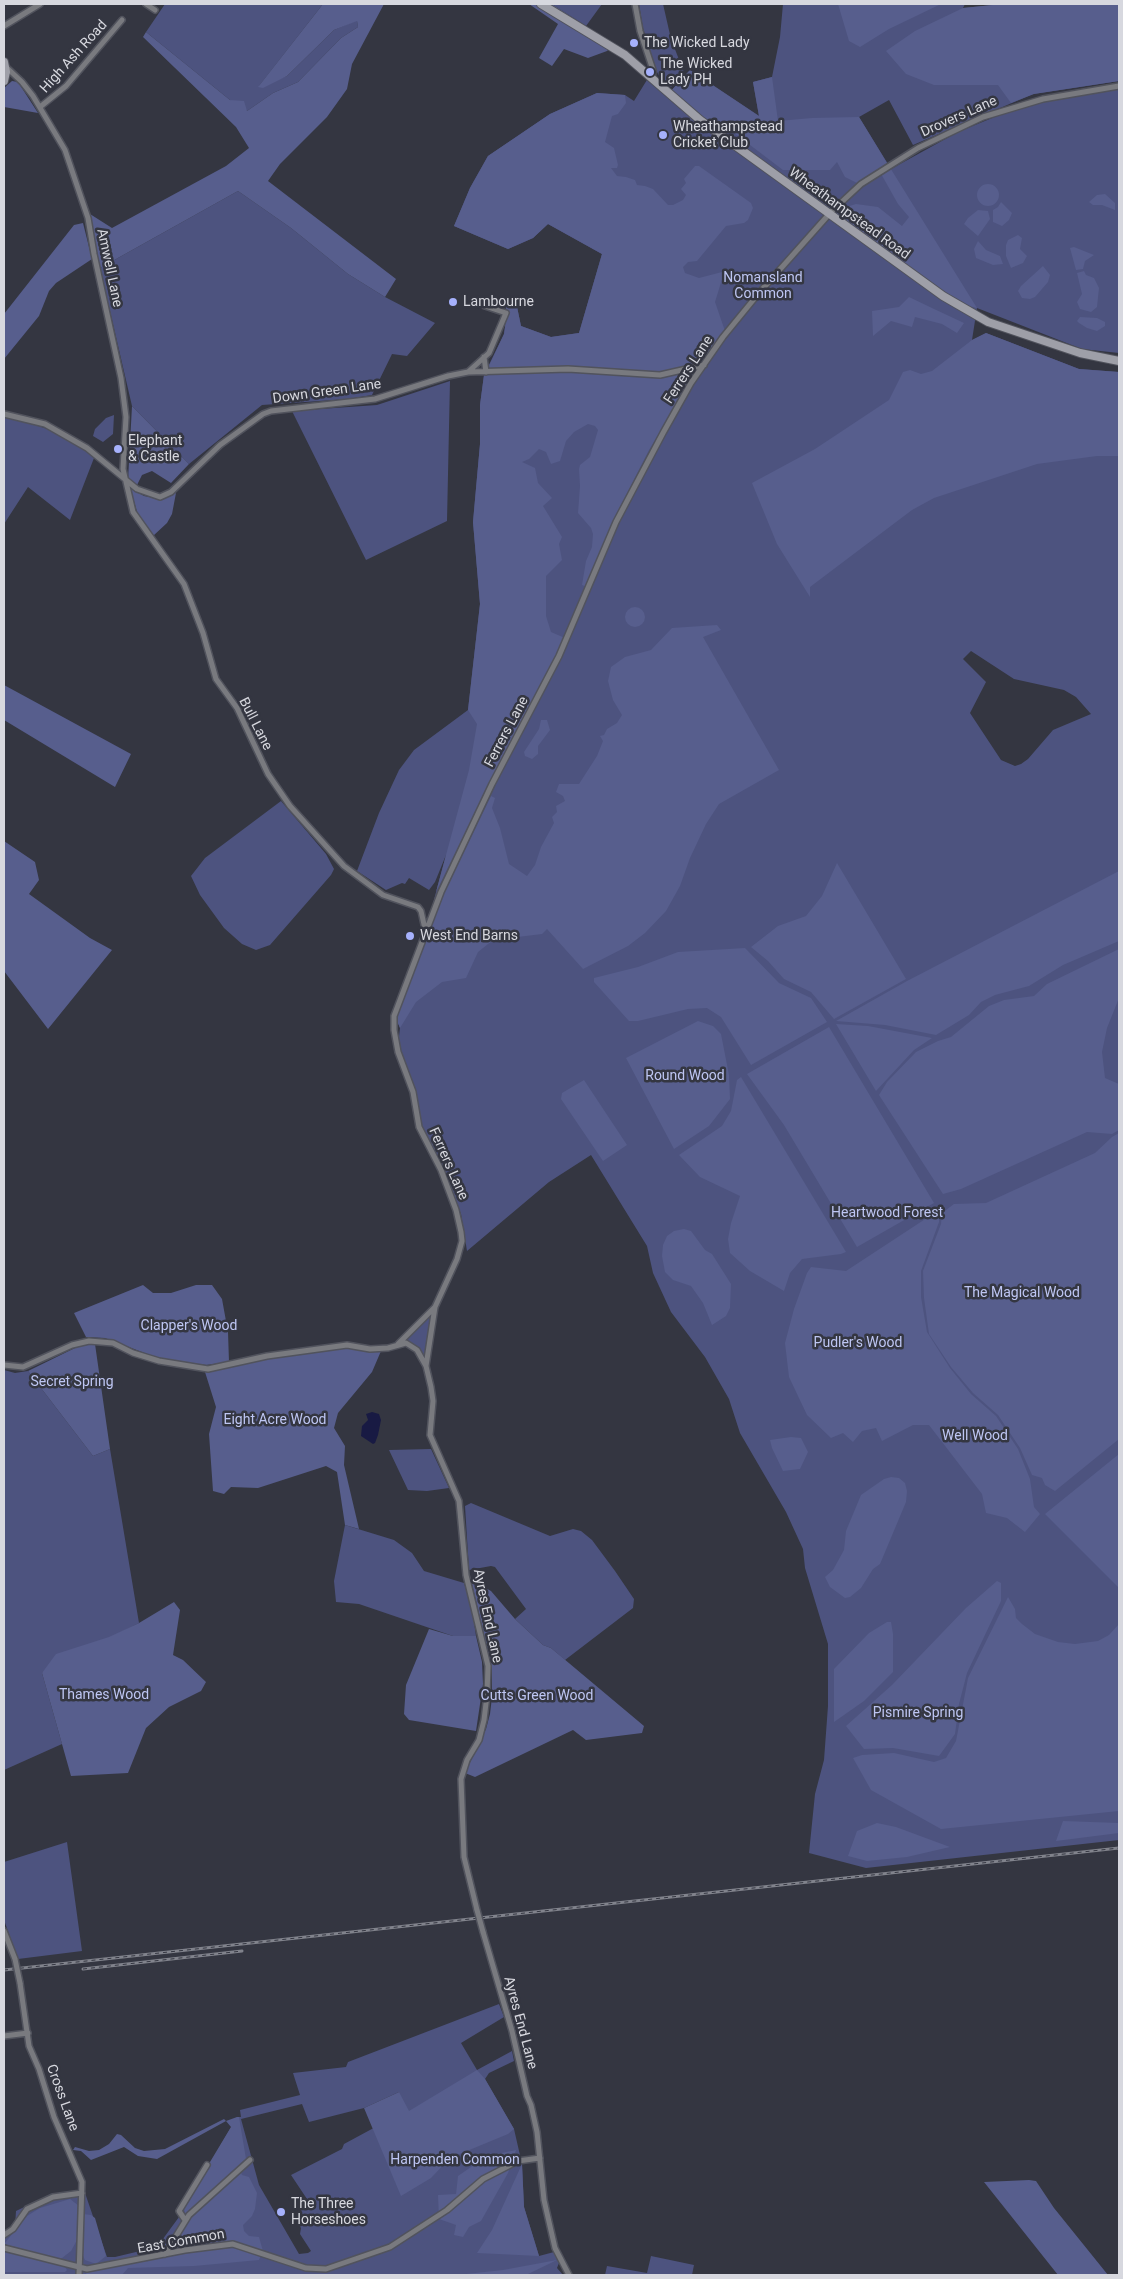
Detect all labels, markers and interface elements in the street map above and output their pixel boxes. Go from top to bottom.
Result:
street label: High Ash Road [37,17,111,97]
place label: The Wicked Lady [644,35,750,51]
marker: The Wicked Lady [628,37,640,49]
place label: The Wicked Lady PH [660,56,732,88]
marker: The Wicked Lady PH [644,66,656,78]
street label: Drovers Lane [918,93,1000,141]
place label: Wheathampstead Cricket Club [673,119,783,152]
marker: Wheathampstead Cricket Club [657,129,669,141]
street label: Wheathampstead Road [785,164,913,264]
street label: Amwell Lane [92,227,126,309]
park label: Nomansland Common [723,270,803,302]
place label: Lambourne [463,294,534,310]
marker: Lambourne [447,296,459,308]
street label: Ferrers Lane [661,333,717,407]
street label: Down Green Lane [272,376,382,408]
place label: Elephant & Castle [128,433,182,466]
marker: Elephant & Castle [112,443,124,455]
street label: Ferrers Lane [481,694,533,770]
street label: Bull Lane [235,695,275,753]
place label: West End Barns [420,928,518,944]
marker: West End Barns [404,930,416,942]
park label: Round Wood [645,1068,725,1084]
street label: Ferrers Lane [425,1125,471,1203]
park label: Heartwood Forest [831,1205,943,1221]
park label: The Magical Wood [964,1285,1080,1301]
park label: Clapper's Wood [141,1318,237,1334]
park label: Pudler's Wood [814,1335,902,1351]
park label: Secret Spring [30,1374,114,1390]
park label: Eight Acre Wood [223,1412,327,1428]
park label: Well Wood [942,1428,1008,1444]
street label: Ayres End Lane [469,1568,505,1664]
park label: Thames Wood [59,1687,149,1703]
park label: Cutts Green Wood [481,1688,593,1704]
park label: Pismire Spring [873,1705,963,1721]
street label: Ayres End Lane [500,1975,540,2071]
street label: Cross Lane [42,2062,82,2134]
park label: Harpenden Common [390,2152,520,2168]
place label: The Three Horseshoes [291,2196,366,2228]
marker: The Three Horseshoes [275,2206,287,2218]
street label: East Common [136,2226,226,2258]

